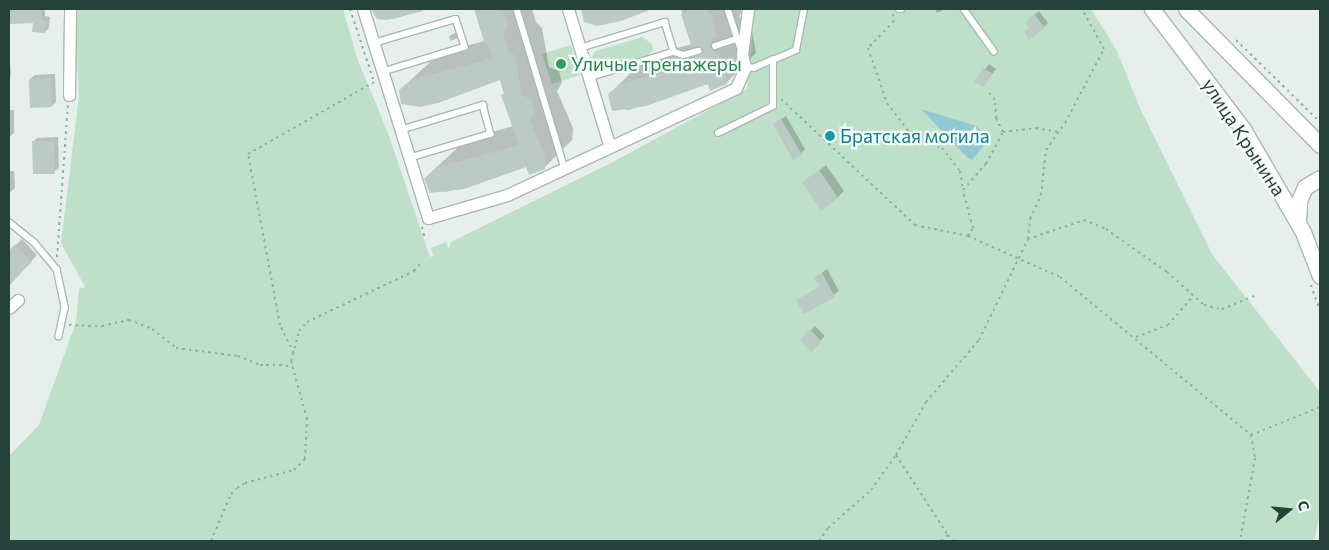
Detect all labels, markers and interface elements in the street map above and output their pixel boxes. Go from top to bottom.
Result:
place label: Уличые тренажеры [571,53,742,75]
marker: Уличые тренажеры [555,58,567,70]
street label: улица Крынина [1198,74,1290,200]
place label: Братская могила [840,125,990,147]
marker: Братская могила [824,130,836,142]
north arrow [1264,485,1314,535]
text: С [1294,498,1313,513]

